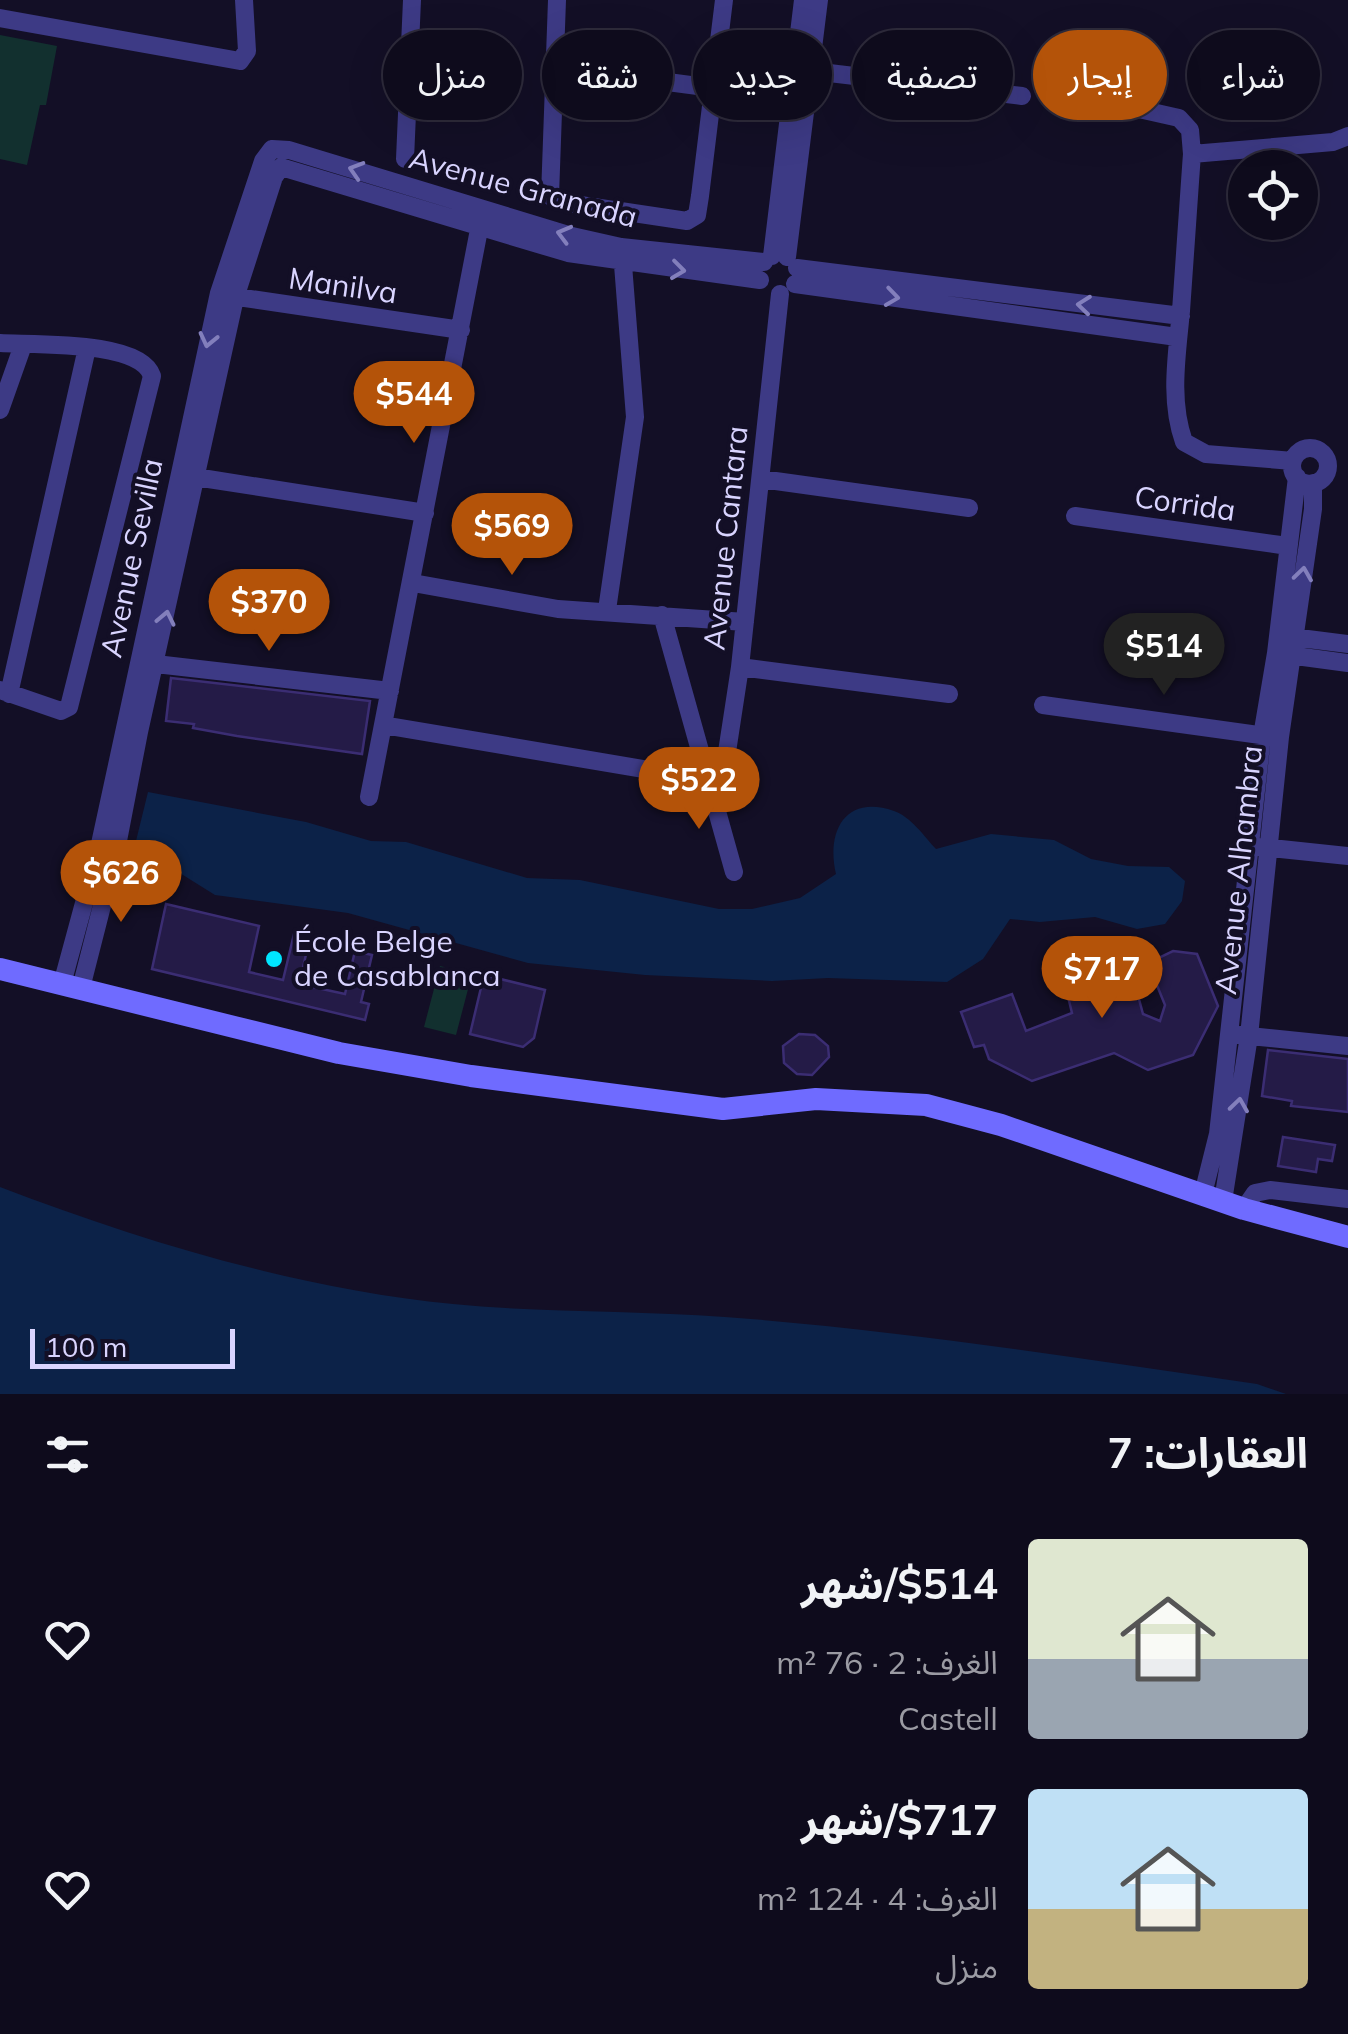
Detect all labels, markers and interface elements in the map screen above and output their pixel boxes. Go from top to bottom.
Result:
chip: منزل [383,30,522,120]
chip: شقة [542,30,673,120]
chip: جديد [693,30,832,120]
chip: تصفية [852,30,1013,120]
chip: إيجار [1033,30,1167,120]
chip: شراء [1187,30,1320,120]
street label: Avenue Granada [405,138,641,236]
map controls [1228,150,1318,240]
button: locate [1228,150,1318,240]
one-way arrow [349,161,366,182]
one-way arrow [555,224,573,245]
street label: Manilva [286,259,400,311]
one-way arrow [671,259,687,280]
one-way arrow [884,286,900,307]
one-way arrow [1075,295,1091,316]
one-way arrow [199,331,220,348]
pin: $544 [355,361,473,446]
text: $544 [376,373,452,413]
street label: Avenue Cantara [694,424,756,652]
street label: Avenue Sevilla [91,455,171,661]
street label: Corrida [1132,477,1238,529]
pin: $569 [453,493,571,578]
text: $569 [474,505,550,545]
one-way arrow [1292,566,1313,583]
pin: $370 [210,569,328,654]
text: $370 [231,581,307,621]
one-way arrow [154,610,175,627]
pin: $514 [1105,613,1223,698]
text: $514 [1126,625,1202,665]
street label: Avenue Alhambra [1206,744,1270,996]
pin: $522 [640,747,758,832]
text: $522 [661,759,737,799]
pin: $626 [62,840,180,925]
text: $626 [83,852,159,892]
place label: École Belge de Casablanca [294,922,501,994]
pin: $717 [1043,936,1161,1021]
marker: École Belge de Casablanca [263,948,285,970]
text: $717 [1064,948,1140,988]
one-way arrow [1228,1097,1249,1114]
scale bar [30,1324,235,1368]
text: 100 m [45,1329,127,1364]
text: العقارات: 7 [1108,1426,1308,1479]
icon: filters [40,1427,95,1482]
text: $514/شهر [801,1557,998,1610]
icon: home [1108,1579,1228,1699]
icon: heart [40,1612,95,1667]
text: الغرف: 2 · 76 m² [776,1642,998,1682]
text: Castell [898,1698,998,1738]
text: $717/شهر [801,1793,998,1846]
icon: home [1108,1829,1228,1949]
icon: heart [40,1862,95,1917]
text: الغرف: 4 · 124 m² [757,1878,998,1918]
text: منزل [935,1946,998,1986]

